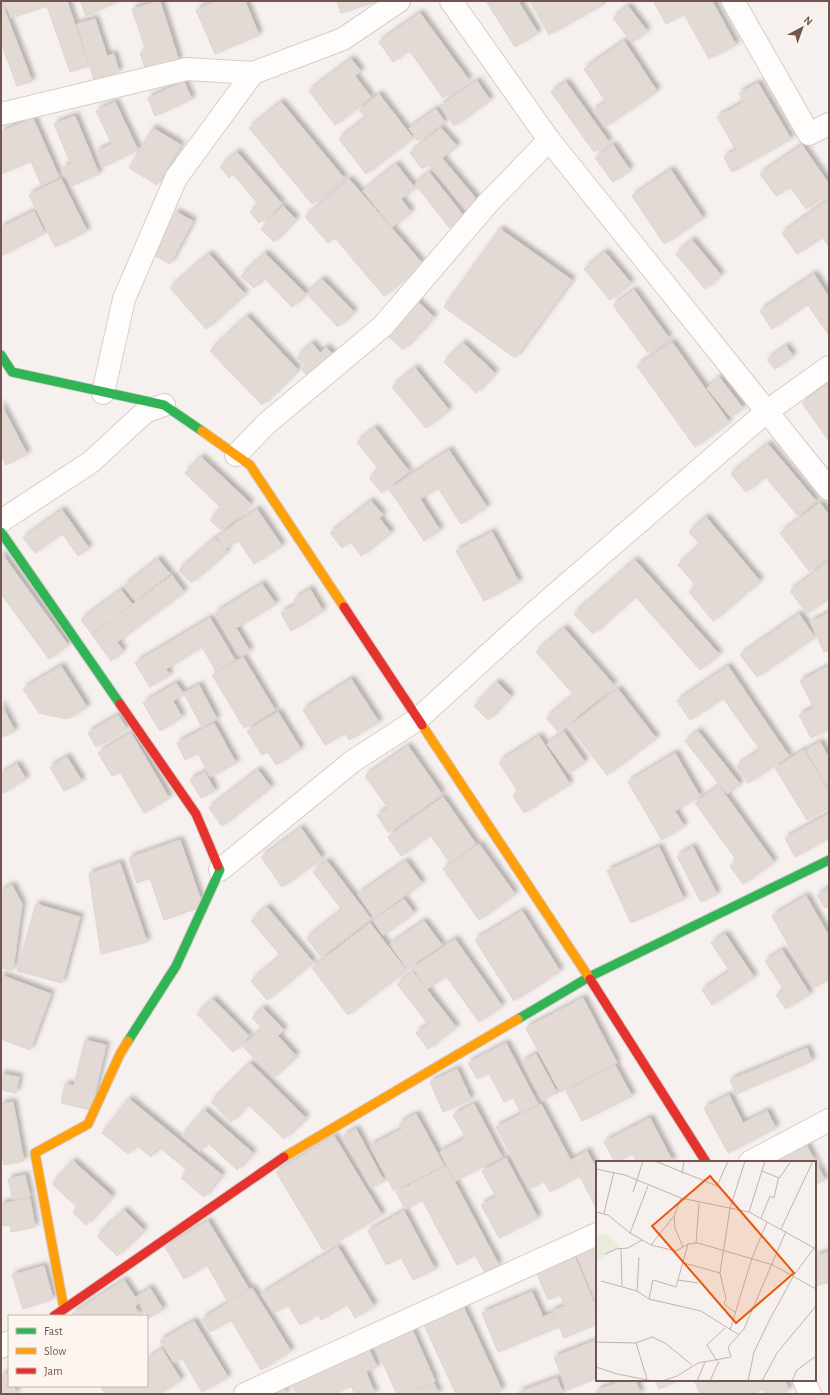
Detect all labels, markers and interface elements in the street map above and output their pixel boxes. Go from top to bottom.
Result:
north arrow [782,8,822,48]
text: N [802,14,815,27]
inset map [596,1161,816,1381]
legend [8,1315,148,1387]
text: Fast [44,1325,63,1337]
text: Slow [44,1345,66,1357]
text: Jam [44,1365,63,1377]

